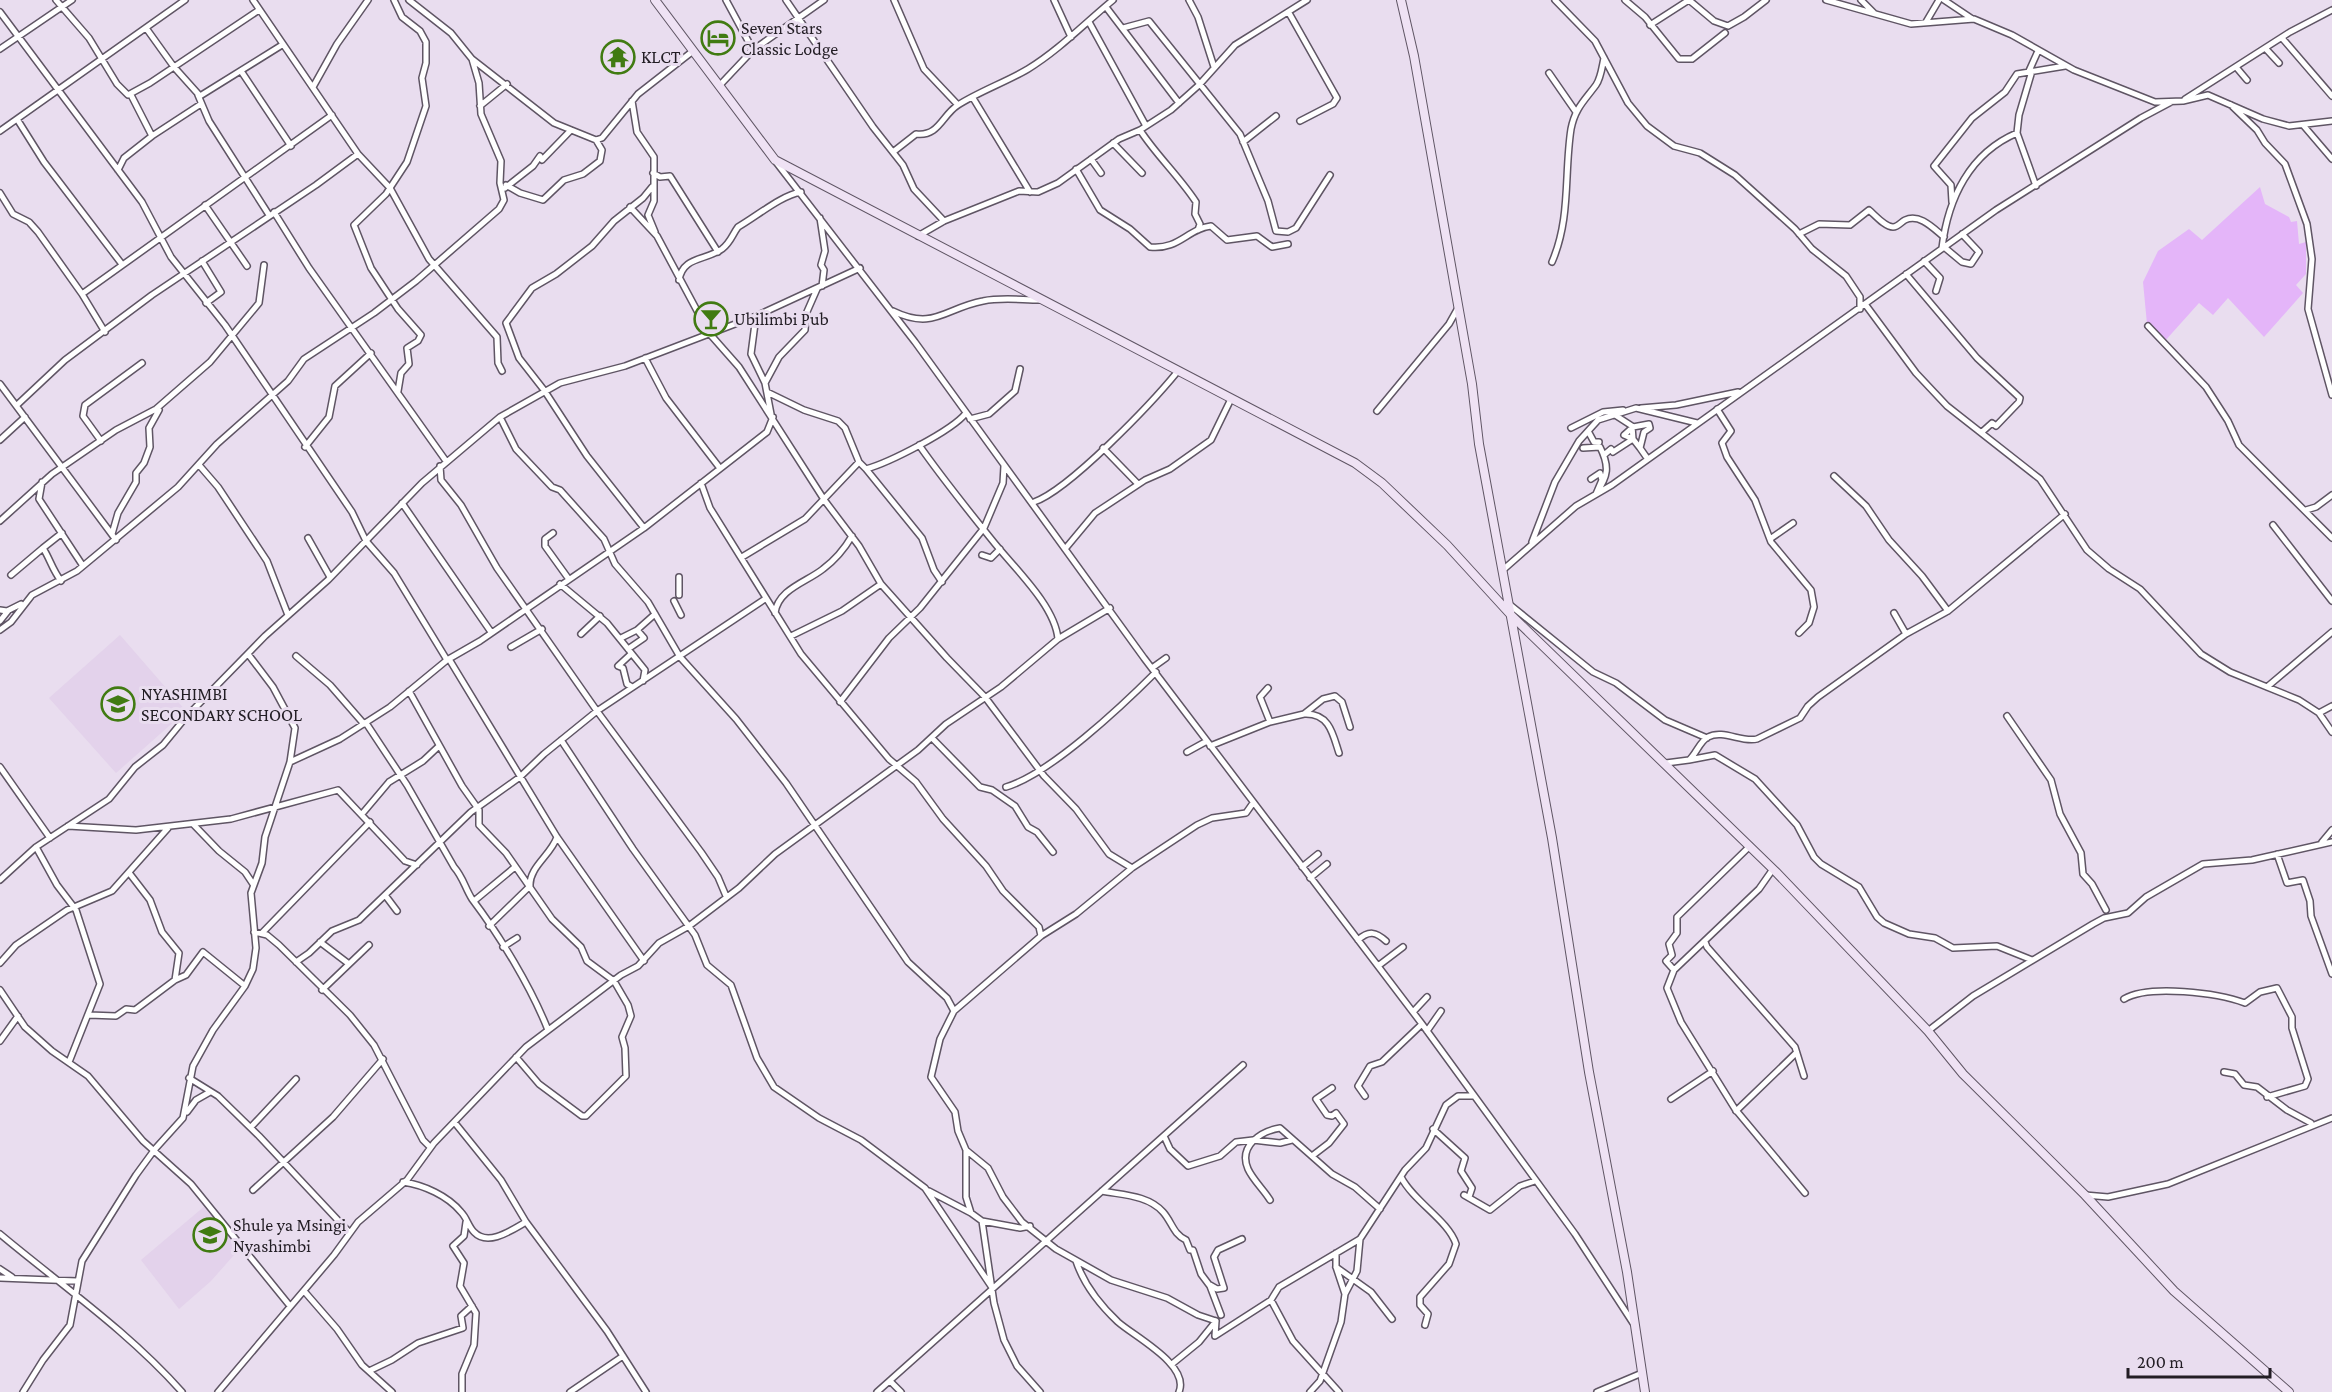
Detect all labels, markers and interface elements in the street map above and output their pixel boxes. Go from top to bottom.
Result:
place label: Seven Stars Classic Lodge [741,18,838,59]
hotel icon: Seven Stars Classic Lodge [700,20,736,56]
temple icon: KLCT [600,39,636,75]
place label: KLCT [641,47,681,67]
bar icon: Ubilimbi Pub [693,301,729,337]
place label: Ubilimbi Pub [734,309,829,329]
place label: NYASHIMBI SECONDARY SCHOOL [141,684,302,725]
school or university icon: NYASHIMBI SECONDARY SCHOOL [100,686,136,722]
place label: Shule ya Msingi Nyashimbi [233,1215,347,1256]
school or university icon: Shule ya Msingi Nyashimbi [192,1217,228,1253]
scale bar [2128,1341,2270,1379]
text: 200 m [2137,1352,2184,1372]

